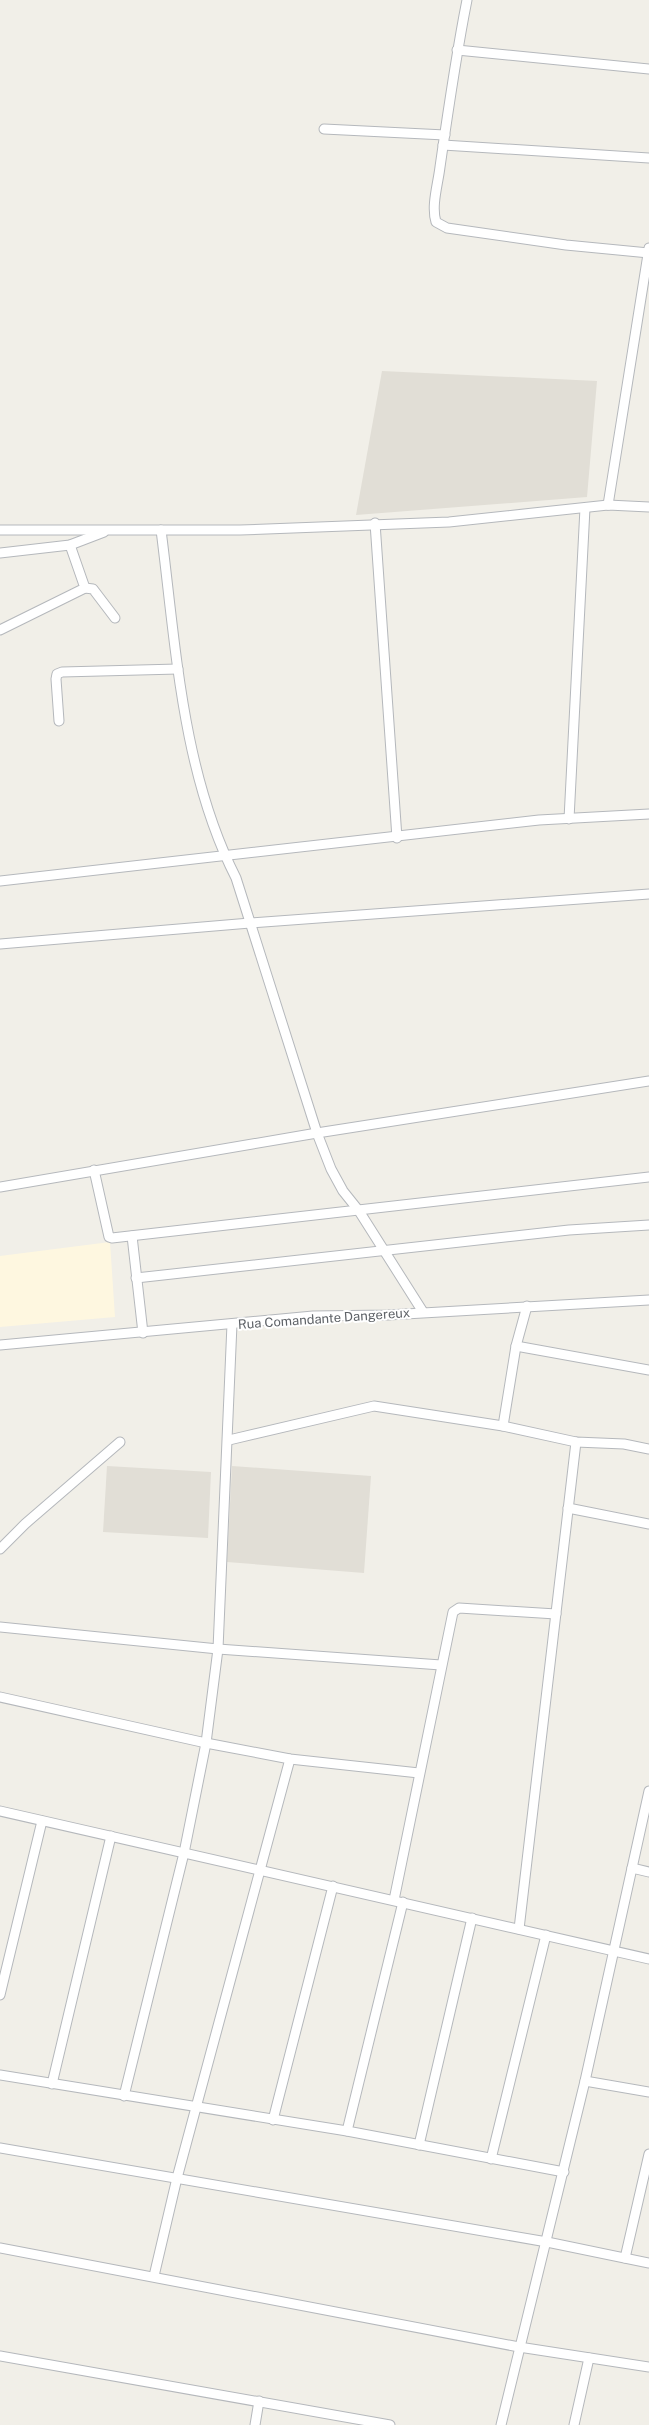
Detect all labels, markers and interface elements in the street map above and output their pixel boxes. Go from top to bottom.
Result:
street label: Rua Comandante Dangereux [238,1305,411,1332]

